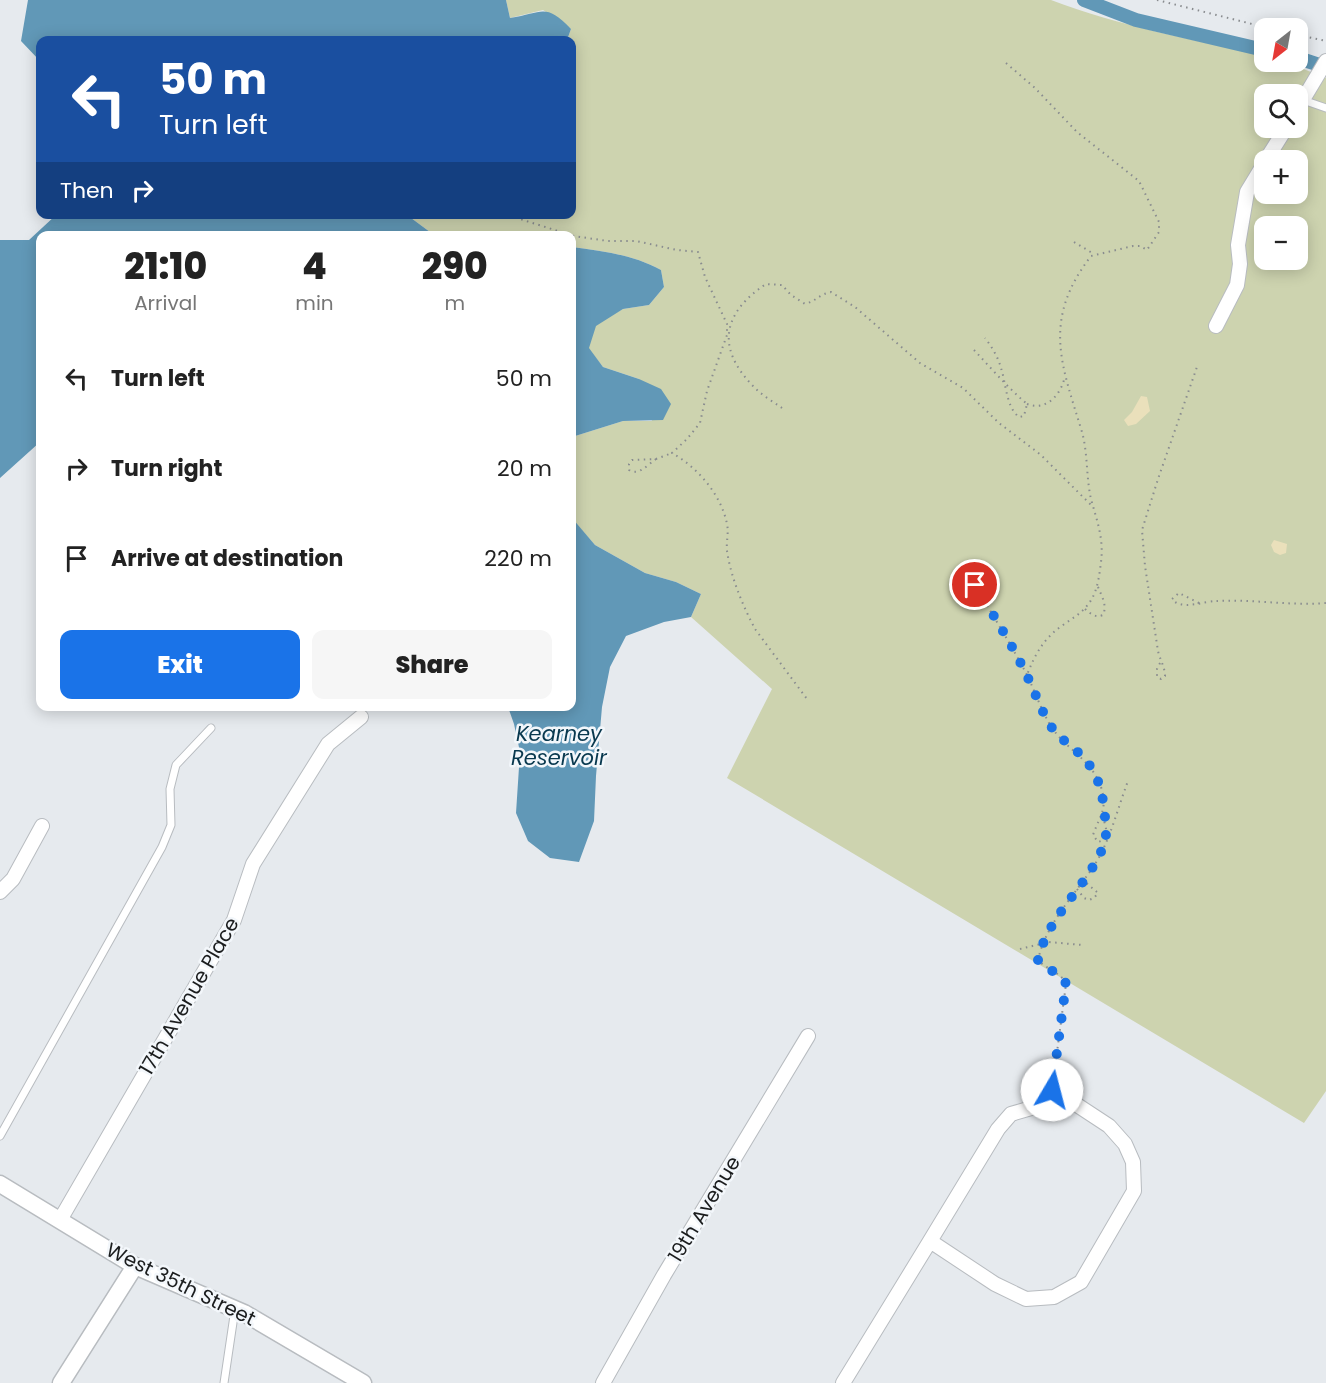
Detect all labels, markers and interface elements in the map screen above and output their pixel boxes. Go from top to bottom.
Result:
north arrow [1254,18,1308,72]
map controls [1254,18,1308,270]
text: 50 m [159,50,267,109]
icon: left [60,60,138,138]
button: search [1254,84,1308,138]
text: Turn left [159,106,268,143]
button: + [1254,150,1308,204]
icon: right [126,174,159,207]
text: Then [60,175,114,206]
button: − [1254,216,1308,270]
text: 21:10 [124,241,207,292]
text: 4 [302,241,327,292]
text: 290 [422,241,488,292]
text: Arrival [134,289,197,317]
text: min [295,289,334,317]
text: m [444,289,465,317]
icon: left [60,362,93,395]
text: Turn left [111,363,205,394]
text: 50 m [496,363,552,394]
icon: right [60,452,93,485]
text: Turn right [111,453,222,484]
text: 20 m [497,453,552,484]
icon: arrive [60,542,93,575]
text: Arrive at destination [111,543,343,574]
text: 220 m [484,543,552,574]
pin [949,559,1000,610]
icon: arrive [958,568,991,601]
button: Exit [60,630,300,699]
button: Share [312,630,552,699]
water label: Kearney Reservoir [511,719,608,772]
street label: 17th Avenue Place [132,912,246,1080]
position arrow [1020,1058,1084,1122]
street label: 19th Avenue [661,1151,747,1267]
street label: West 35th Street [101,1236,261,1332]

